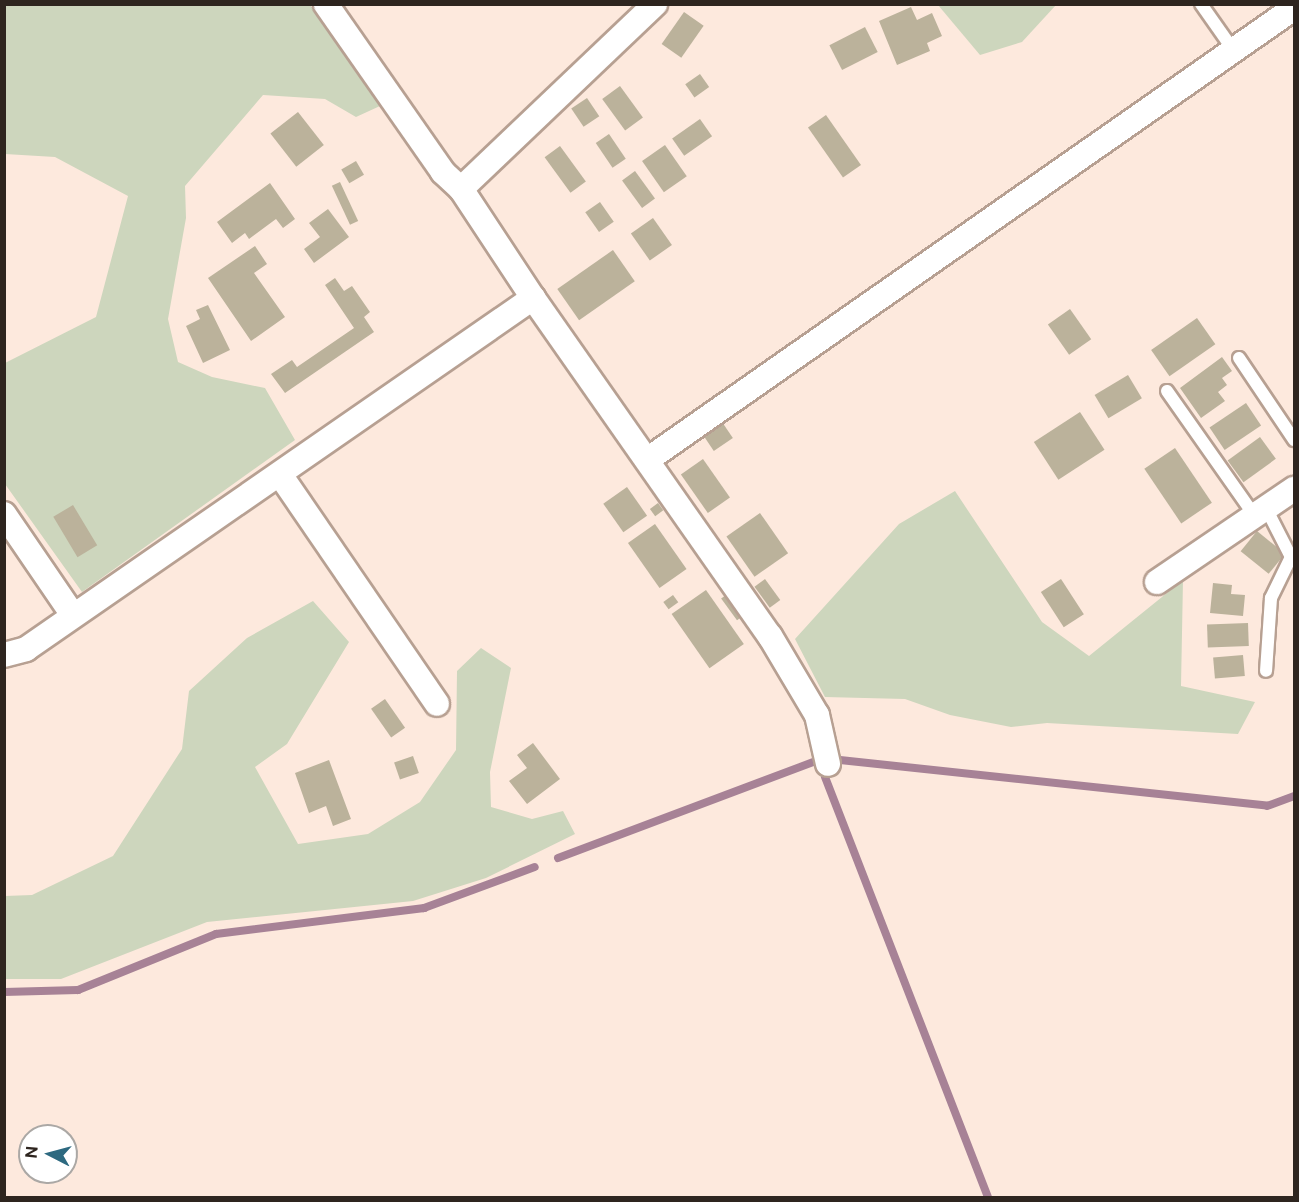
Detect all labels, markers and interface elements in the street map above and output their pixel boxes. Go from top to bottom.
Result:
north arrow [18,1124,78,1184]
text: N [21,1145,42,1159]

